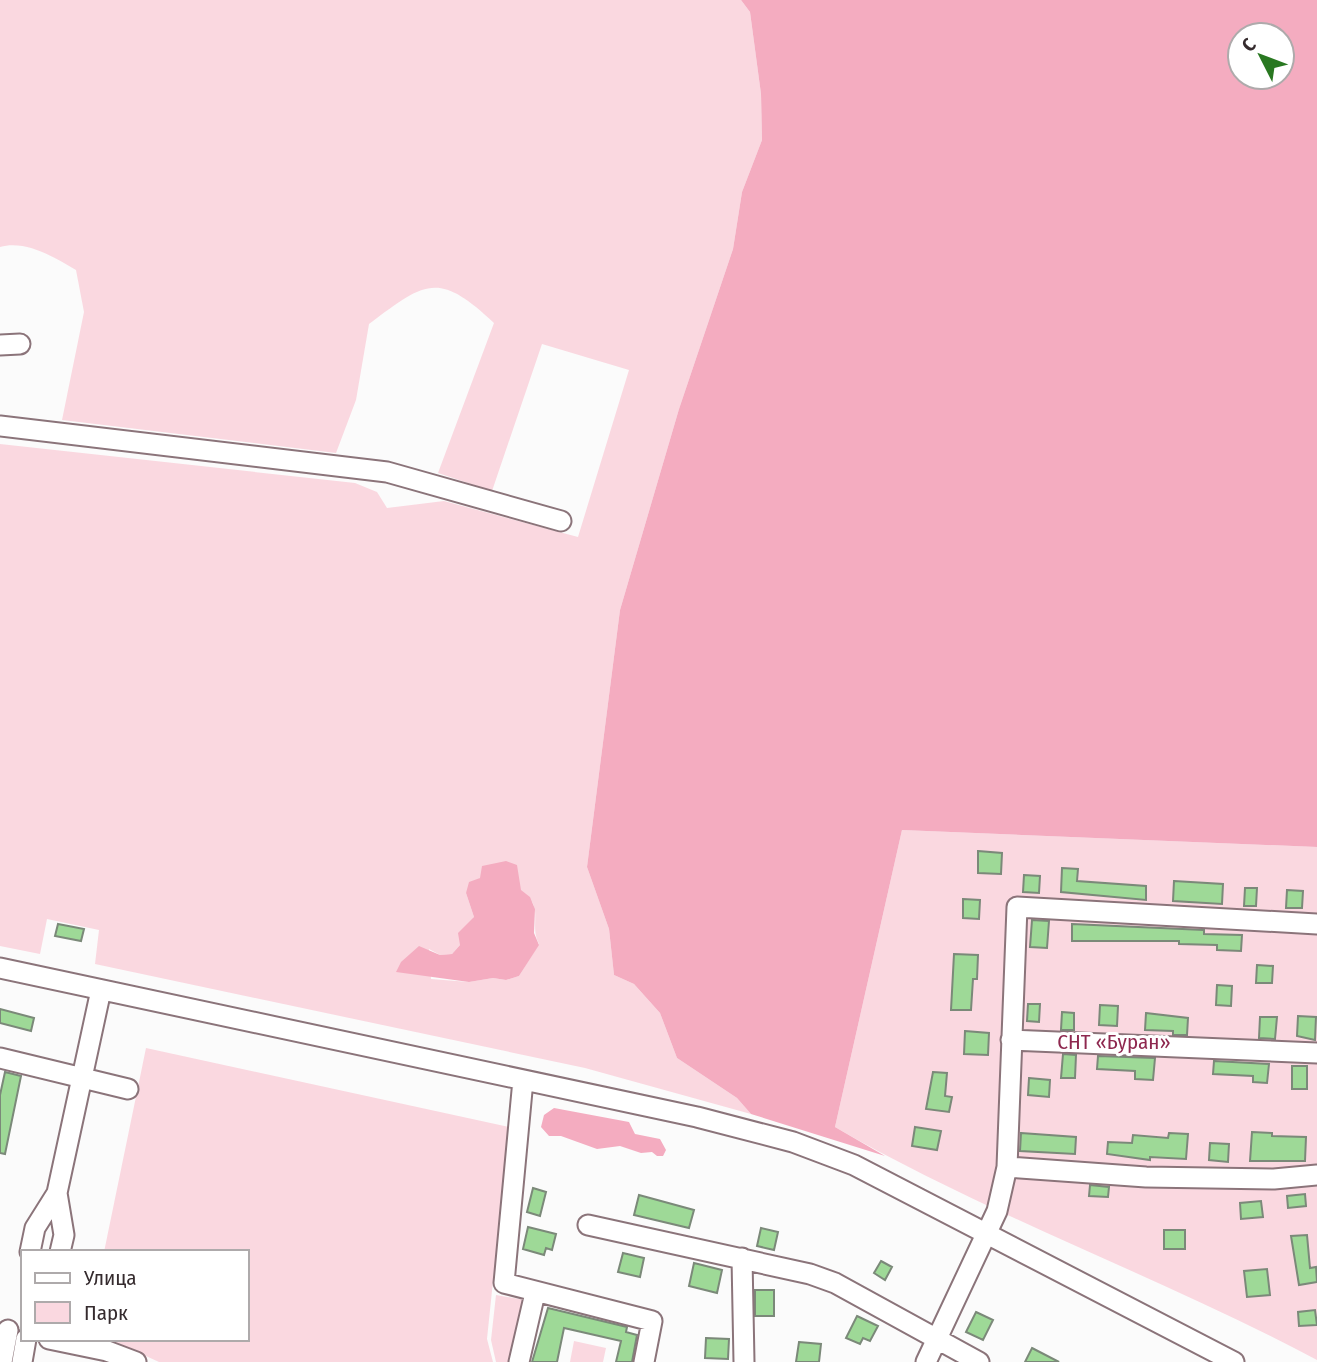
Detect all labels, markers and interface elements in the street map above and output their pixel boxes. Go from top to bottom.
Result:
north arrow [1226,21,1296,91]
text: С [1237,34,1261,56]
park label: СНТ «Буран» [1057,1029,1171,1055]
legend [21,1250,248,1341]
text: Улица [83,1265,137,1291]
text: Парк [84,1300,128,1326]

